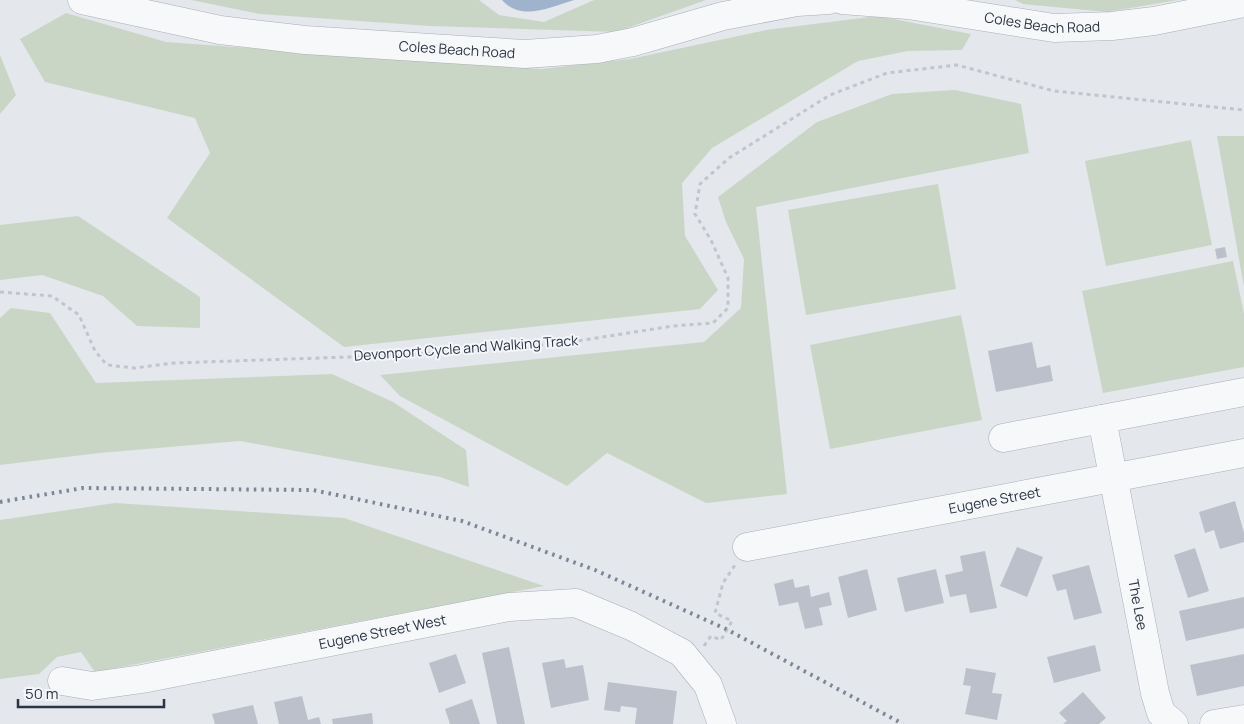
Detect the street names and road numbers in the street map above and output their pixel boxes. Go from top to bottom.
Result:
street label: Coles Beach Road [983,7,1101,37]
street label: Coles Beach Road [398,36,516,62]
street label: Devonport Cycle and Walking Track [353,330,580,365]
street label: Eugene Street [947,482,1042,518]
street label: The Lee [1124,578,1153,632]
street label: Eugene Street West [317,609,448,653]

